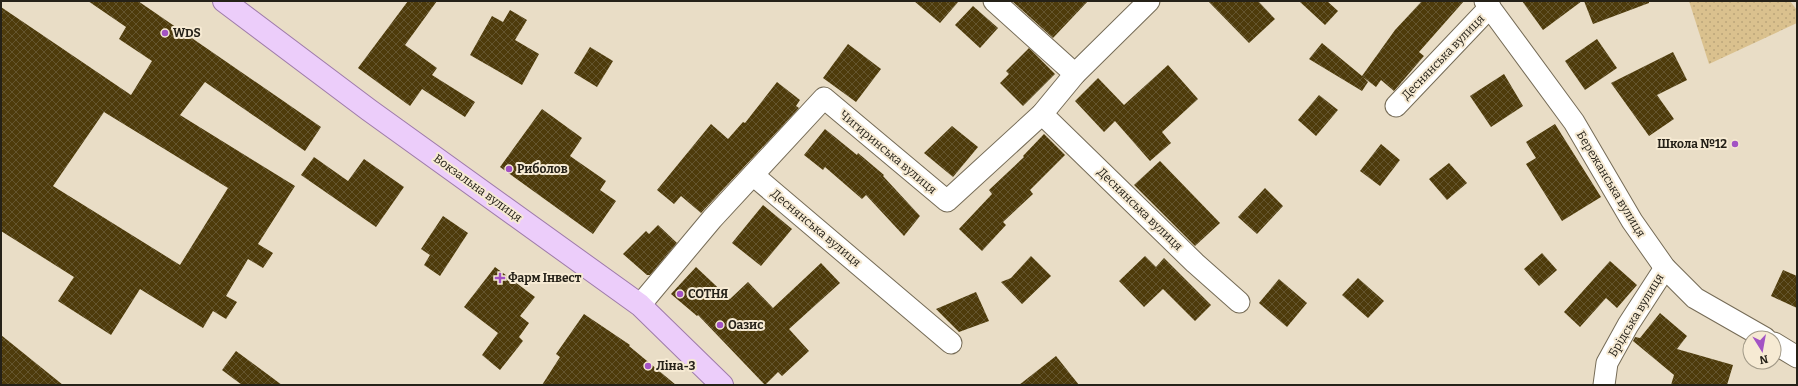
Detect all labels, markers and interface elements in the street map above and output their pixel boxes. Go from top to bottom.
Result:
street label: Деснянська вулиця [1399,11,1487,102]
place label: WDS [173,26,201,40]
marker: WDS [160,28,170,38]
street label: Чигиринська вулиця [837,107,940,197]
street label: Бережанська вулиця [1574,128,1648,240]
place label: Школа №12 [1657,137,1727,151]
marker: Школа №12 [1730,139,1740,149]
street label: Вокзальна вулиця [431,151,525,225]
place label: Риболов [517,162,568,176]
marker: Риболов [504,164,514,174]
street label: Деснянська вулиця [1095,165,1186,253]
street label: Деснянська вулиця [768,186,864,270]
street label: Брідська вулиця [1606,270,1667,359]
place label: Фарм Інвест [508,271,582,285]
marker: Фарм Інвест [495,273,505,283]
place label: СОТНЯ [688,287,728,301]
marker: СОТНЯ [675,289,685,299]
place label: Оазис [728,318,763,332]
marker: Оазис [715,320,725,330]
north arrow [1742,330,1782,370]
text: N [1758,352,1769,367]
place label: Ліна-3 [656,359,695,373]
marker: Ліна-3 [643,361,653,371]

